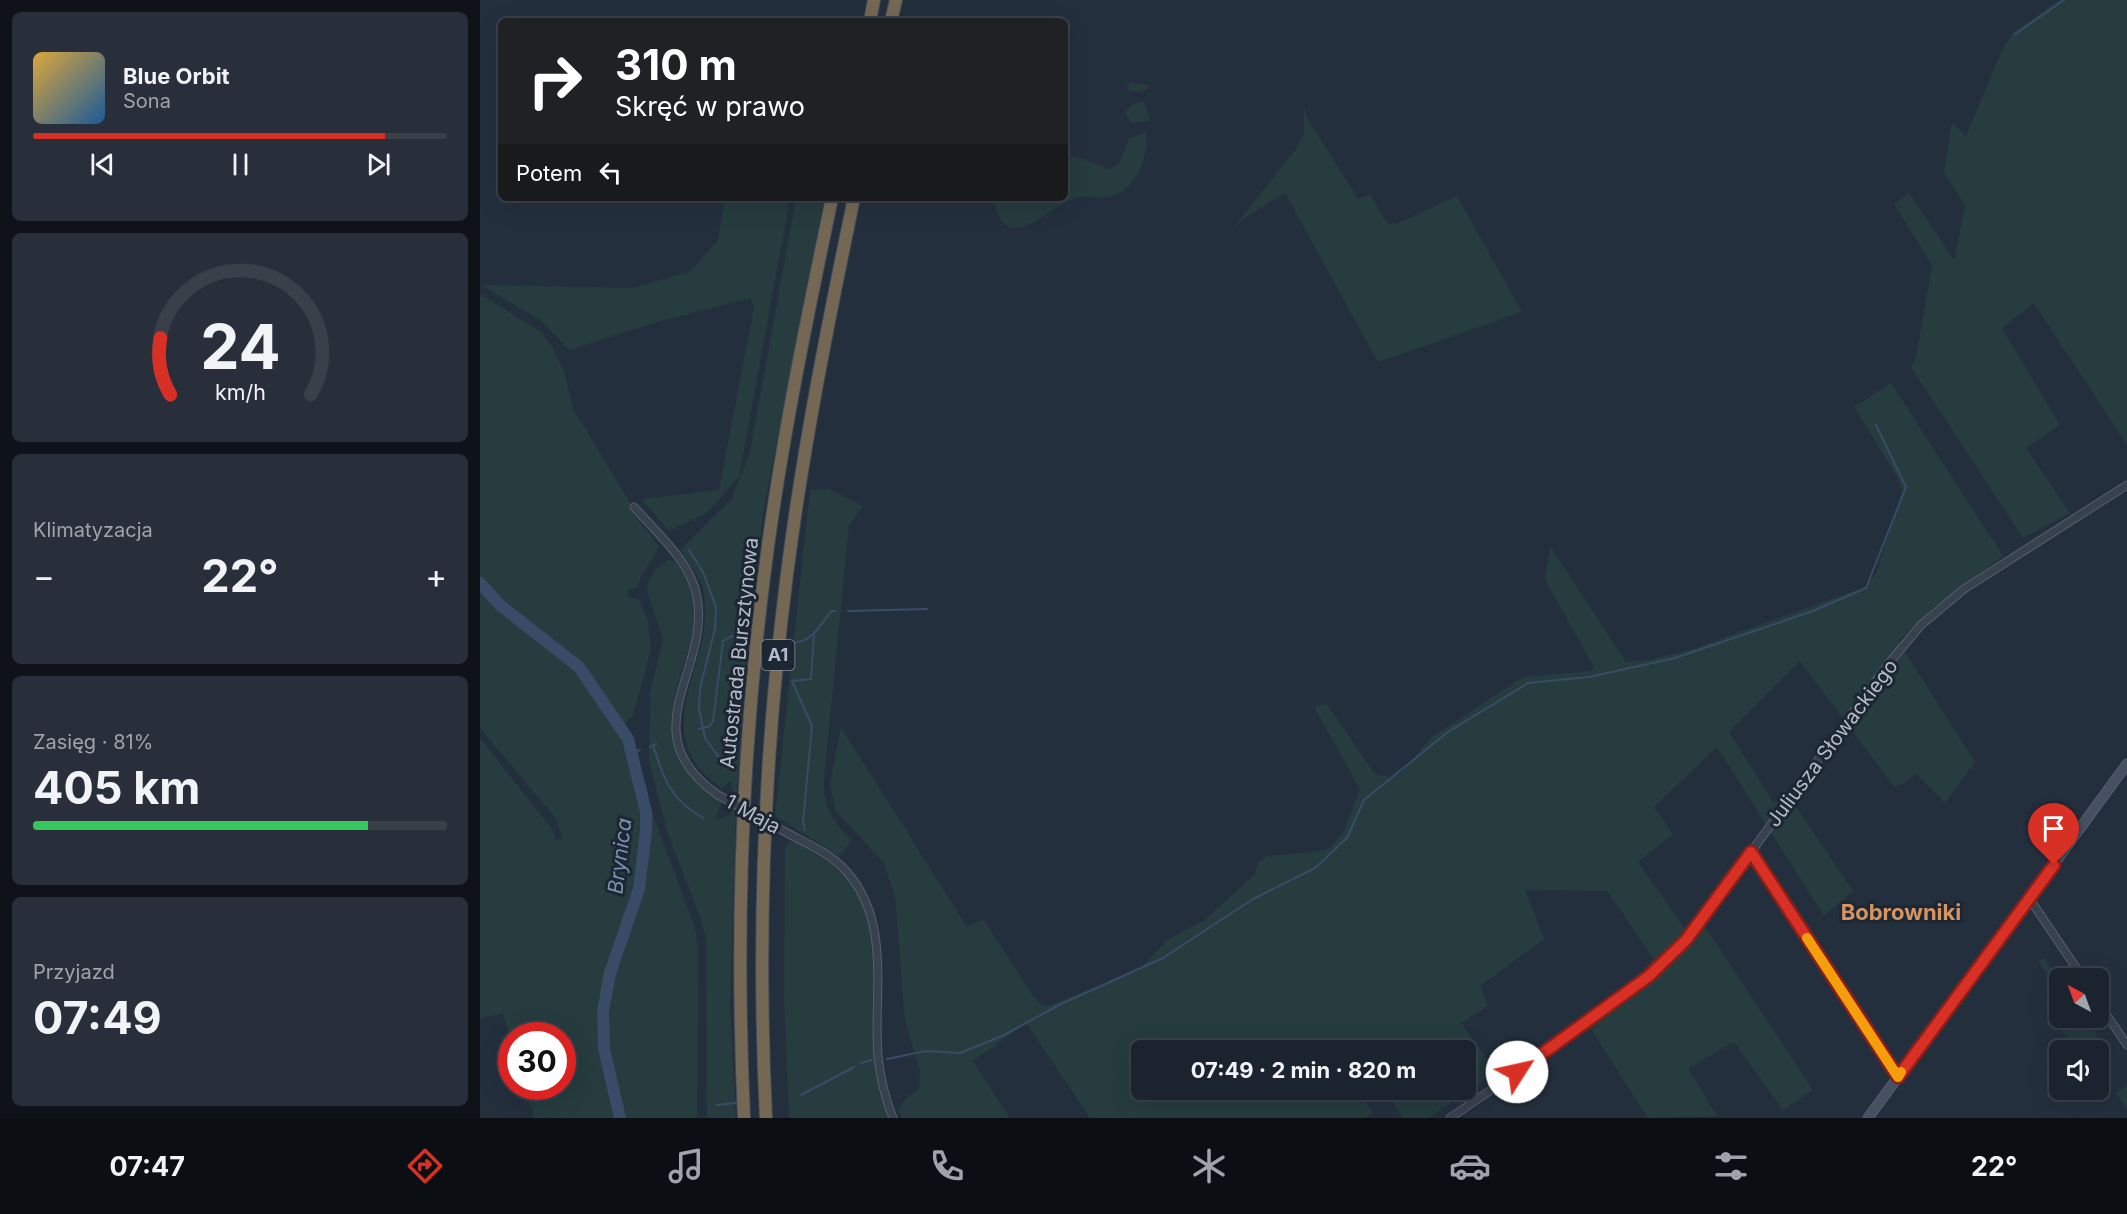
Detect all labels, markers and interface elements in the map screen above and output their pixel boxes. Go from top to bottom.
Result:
text: 310 m [615,39,737,90]
icon: right [516,42,594,120]
text: Blue Orbit [123,63,230,89]
text: Sona [123,89,171,113]
text: Skręć w prawo [615,90,805,123]
icon: previous [86,148,119,181]
icon: pause [224,148,257,181]
icon: next [362,148,395,181]
icon: left [594,156,627,189]
text: Potem [516,160,582,186]
text: 24 [200,309,280,384]
text: km/h [215,379,265,405]
text: Klimatyzacja [33,518,153,542]
street label: Autostrada Bursztynowa [715,536,763,770]
text: 22° [201,548,279,603]
text: − [33,556,55,596]
text: + [425,556,447,596]
road number: A1 [762,640,794,670]
street label: Juliusza Słowackiego [1761,655,1903,831]
text: Zasięg · 81% [33,730,153,754]
text: 405 km [33,760,200,815]
street label: 1 Maja [721,789,785,839]
pin [2028,803,2079,865]
icon: arrive [2037,812,2070,845]
water label: Brynica [602,816,637,895]
district label: Bobrowniki [1841,899,1961,925]
text: Przyjazd [33,960,115,984]
north arrow [2049,968,2109,1028]
map controls [2049,968,2109,1100]
text: 07:49 [33,990,162,1045]
speed limit sign: 30 [498,1022,576,1100]
position arrow [1485,1040,1549,1104]
button: sound [2049,1040,2109,1100]
text: 07:49 · 2 min · 820 m [1191,1057,1416,1083]
icon: directions [404,1145,446,1187]
icon: music [665,1145,707,1187]
icon: phone [926,1145,968,1187]
icon: climate [1188,1145,1230,1187]
icon: car [1449,1145,1491,1187]
icon: filters [1710,1145,1752,1187]
text: 07:47 [110,1150,185,1183]
text: 22° [1971,1150,2017,1183]

